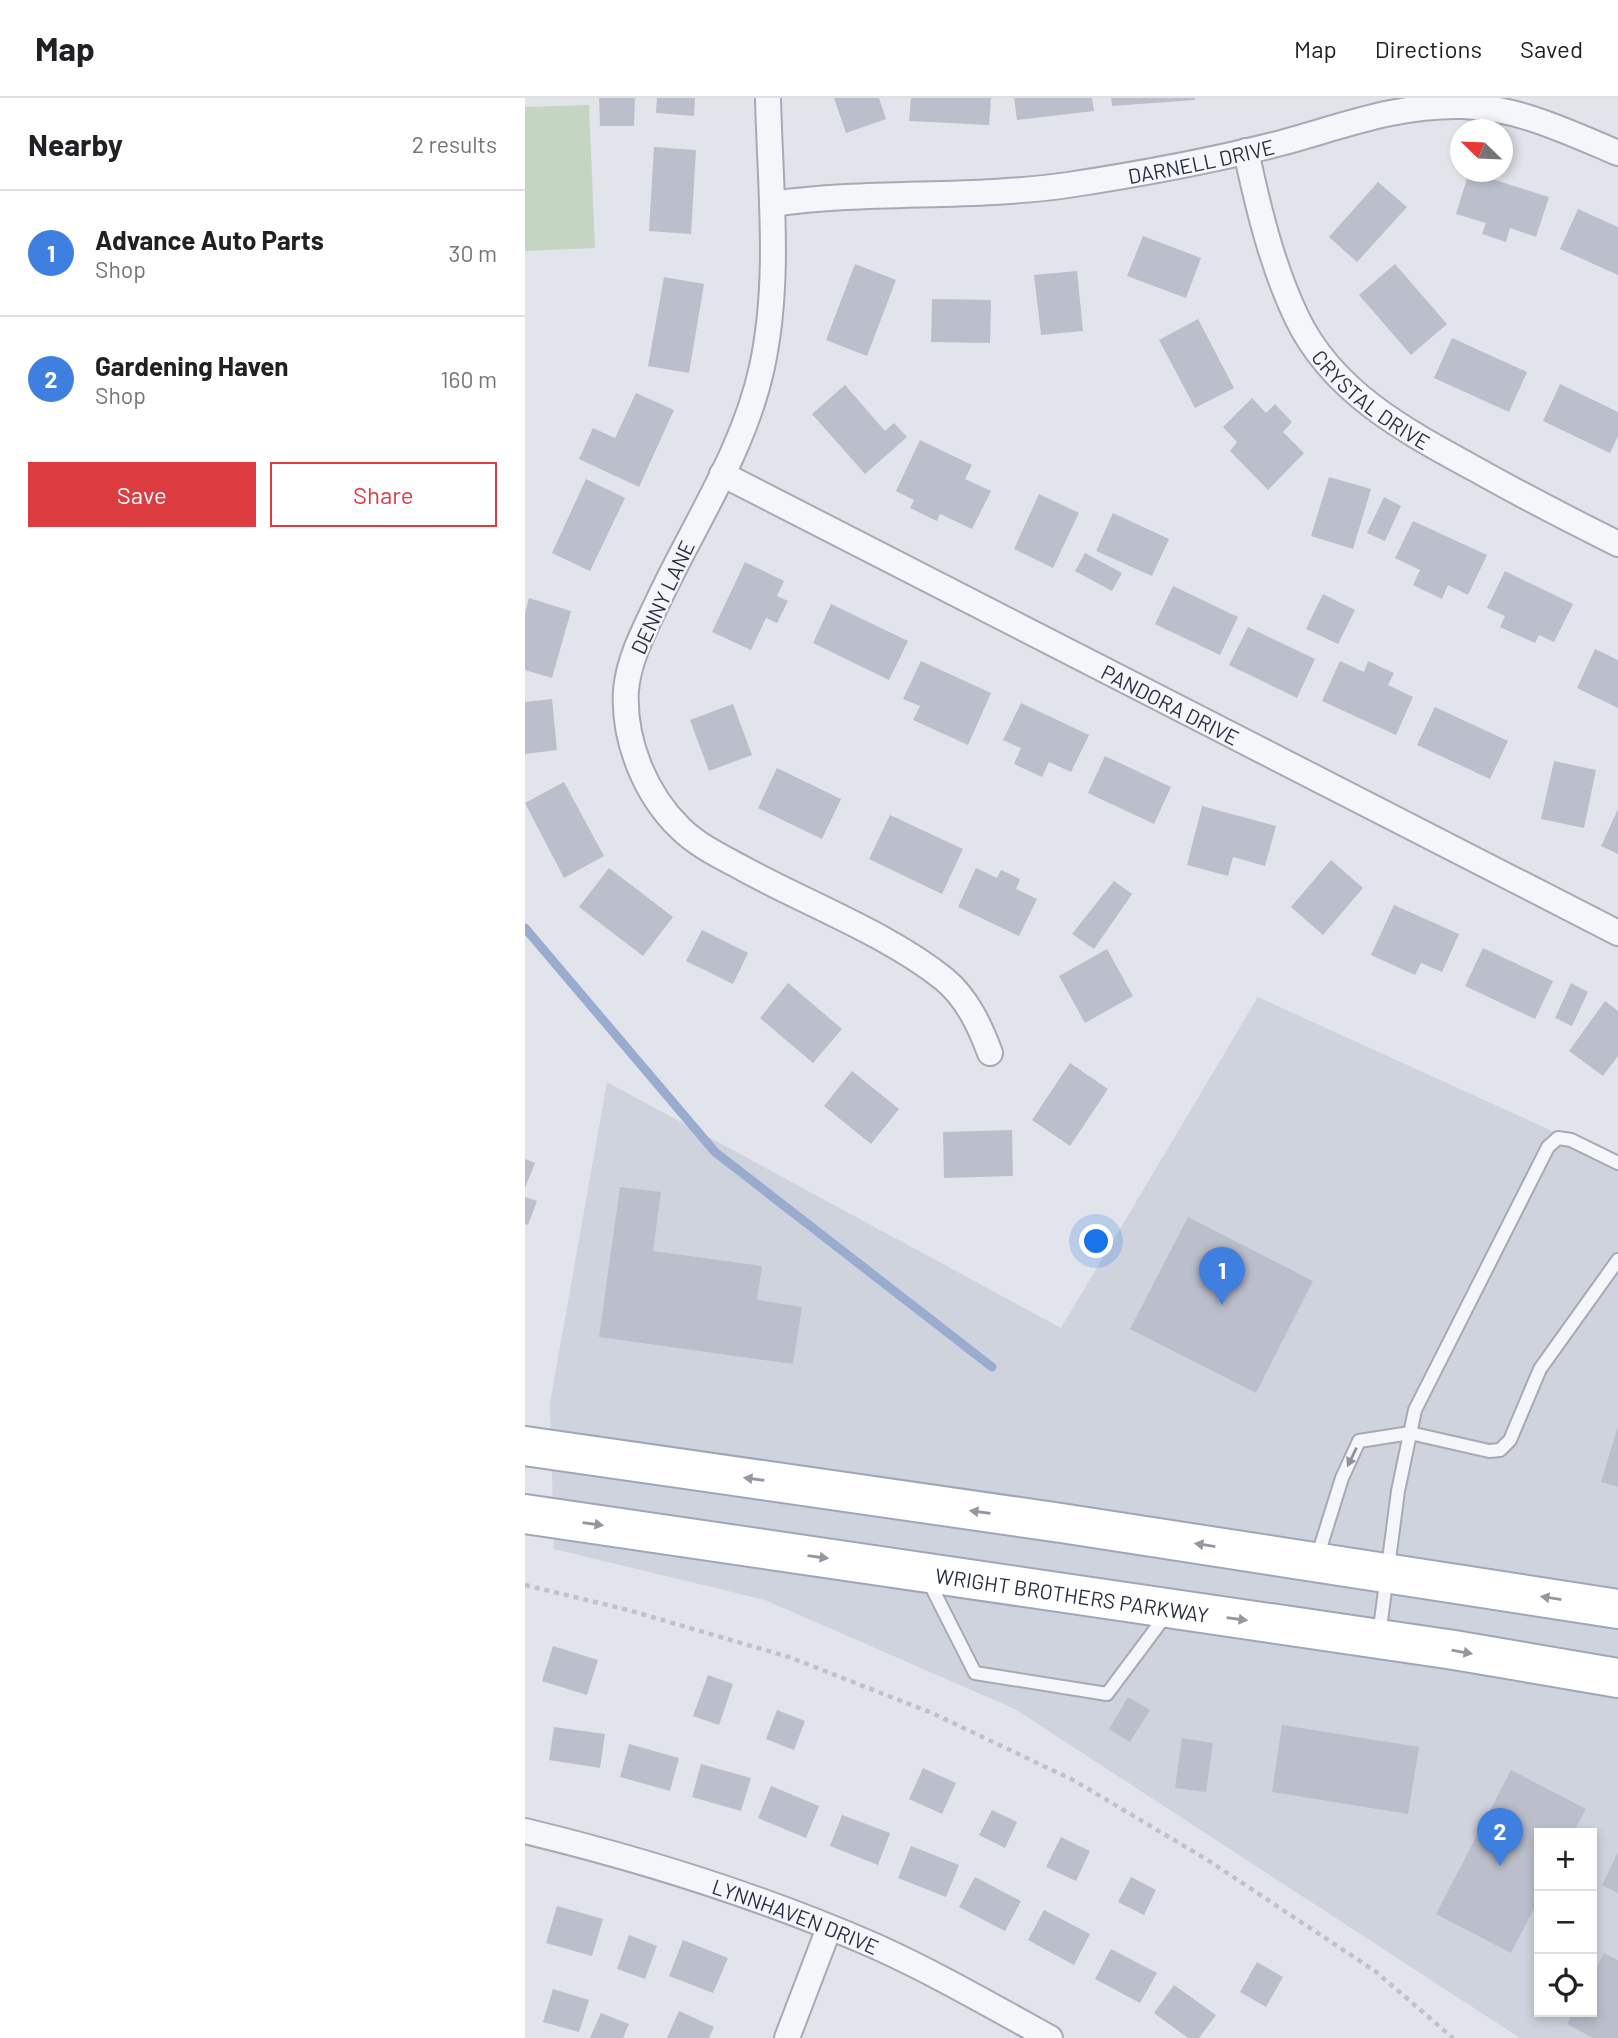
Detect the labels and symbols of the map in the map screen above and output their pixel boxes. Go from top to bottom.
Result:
north arrow [1450,119,1513,182]
street label: DARNELL DRIVE [1126,133,1277,188]
street label: CRYSTAL DRIVE [1308,344,1435,454]
street label: DENNY LANE [625,536,699,658]
street label: PANDORA DRIVE [1098,658,1244,749]
your location [1079,1224,1113,1258]
pin: 1 [1199,1247,1245,1305]
one-way arrow [1346,1447,1358,1467]
one-way arrow [743,1474,765,1485]
one-way arrow [969,1506,991,1517]
one-way arrow [582,1519,604,1530]
one-way arrow [1194,1539,1216,1550]
one-way arrow [807,1552,829,1563]
street label: WRIGHT BROTHERS PARKWAY [934,1562,1211,1626]
one-way arrow [1540,1592,1562,1603]
one-way arrow [1226,1613,1248,1624]
one-way arrow [1451,1647,1473,1658]
pin: 2 [1477,1808,1523,1866]
street label: LYNNHAVEN DRIVE [709,1873,883,1959]

